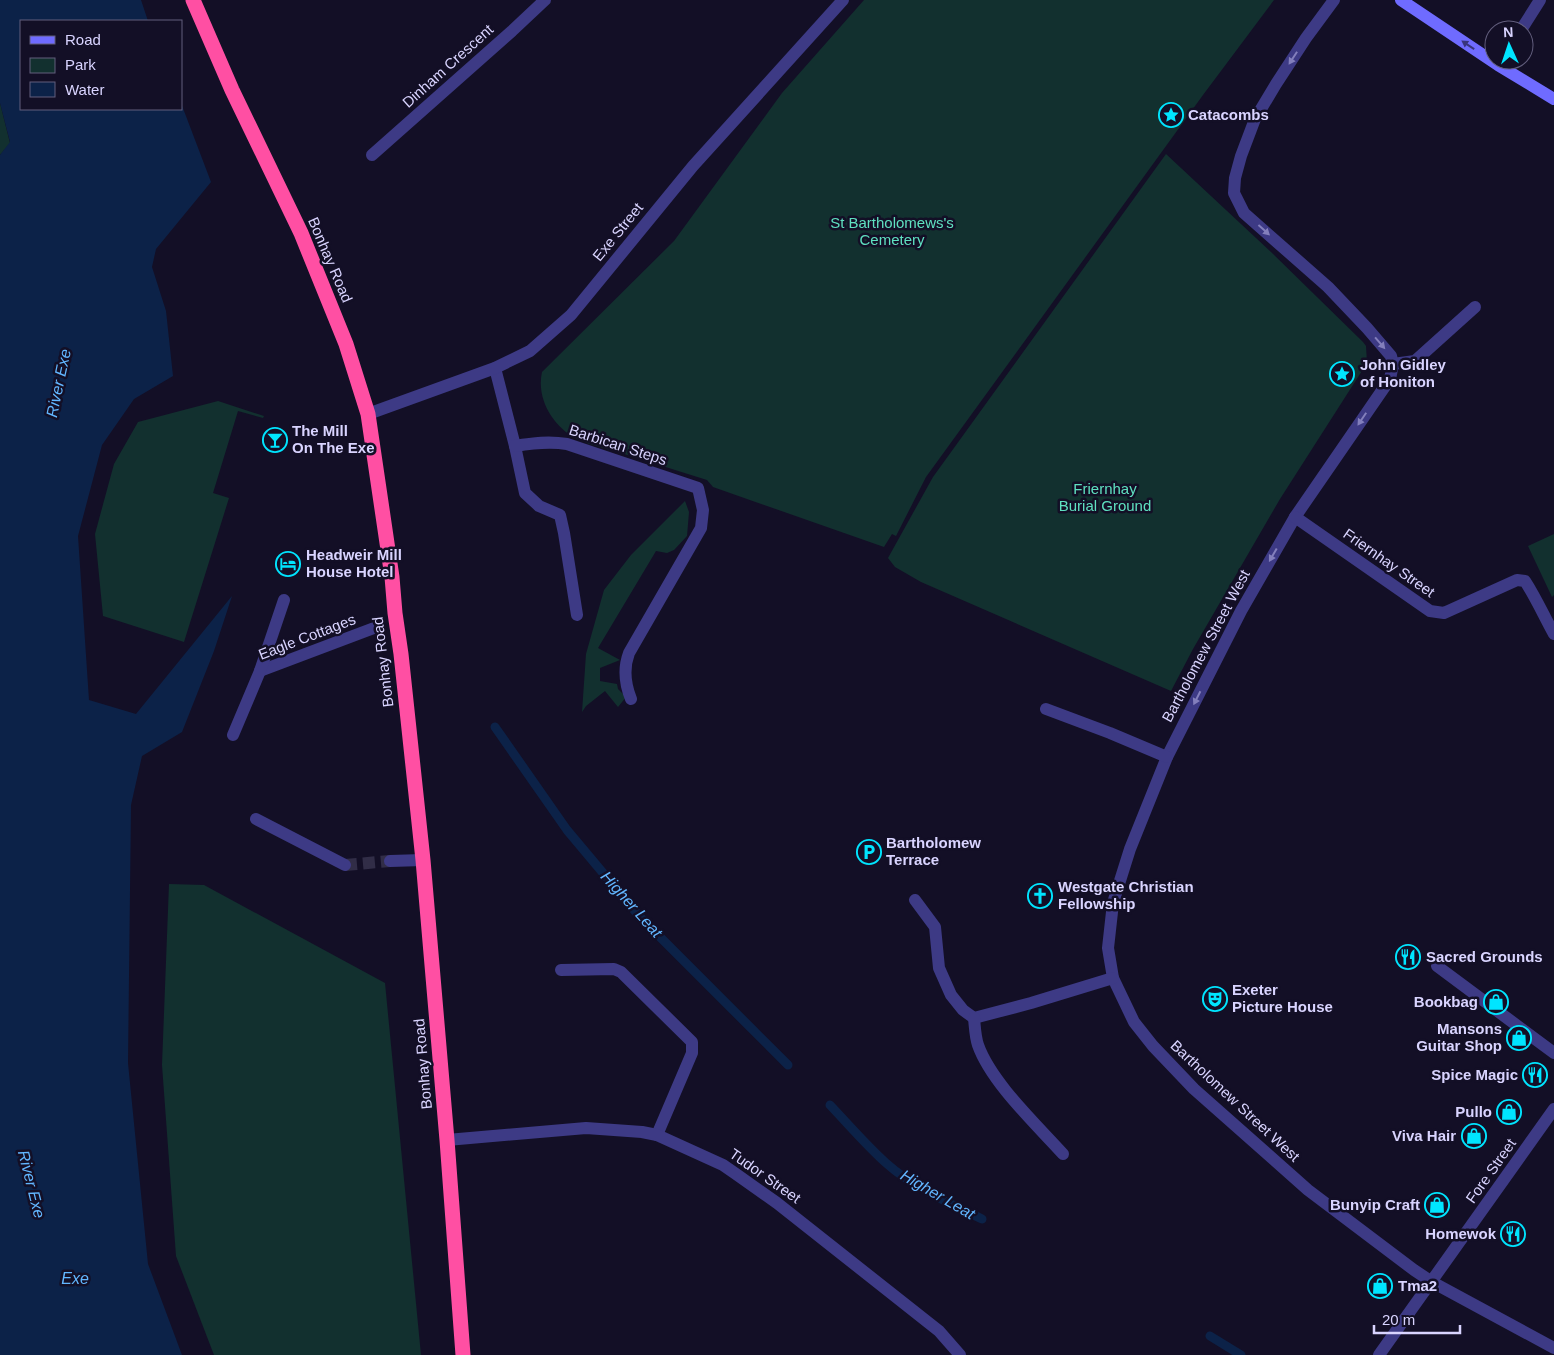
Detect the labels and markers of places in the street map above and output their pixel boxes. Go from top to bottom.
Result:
place icon: Catacombs [1158,102,1184,128]
place label: Catacombs [1188,106,1269,123]
place label: John Gidley of Honiton [1360,356,1447,390]
place icon: John Gidley of Honiton [1329,361,1355,387]
place label: The Mill On The Exe [292,422,375,456]
bar icon: The Mill On The Exe [262,427,288,453]
place label: Headweir Mill House Hotel [306,546,402,580]
hotel icon: Headweir Mill House Hotel [275,551,301,577]
place label: Bartholomew Terrace [886,834,981,868]
parking icon: Bartholomew Terrace [856,839,882,865]
place label: Westgate Christian Fellowship [1058,878,1194,912]
church icon: Westgate Christian Fellowship [1027,883,1053,909]
restaurant icon: Sacred Grounds [1395,944,1421,970]
place label: Sacred Grounds [1426,948,1543,965]
place label: Exeter Picture House [1232,981,1333,1015]
theatre icon: Exeter Picture House [1202,986,1228,1012]
shop icon: Bookbag [1483,989,1509,1015]
place label: Bookbag [1414,993,1478,1010]
place label: Mansons Guitar Shop [1416,1020,1502,1054]
shop icon: Mansons Guitar Shop [1506,1025,1532,1051]
restaurant icon: Spice Magic [1522,1062,1548,1088]
place label: Spice Magic [1431,1066,1518,1083]
shop icon: Pullo [1496,1099,1522,1125]
place label: Pullo [1455,1103,1492,1120]
shop icon: Viva Hair [1461,1123,1487,1149]
place label: Viva Hair [1392,1127,1456,1144]
shop icon: Bunyip Craft [1424,1192,1450,1218]
place label: Bunyip Craft [1330,1196,1420,1213]
restaurant icon: Homewok [1500,1221,1526,1247]
place label: Homewok [1425,1225,1497,1242]
shop icon: Tma2 [1367,1273,1393,1299]
place label: Tma2 [1398,1277,1437,1294]

